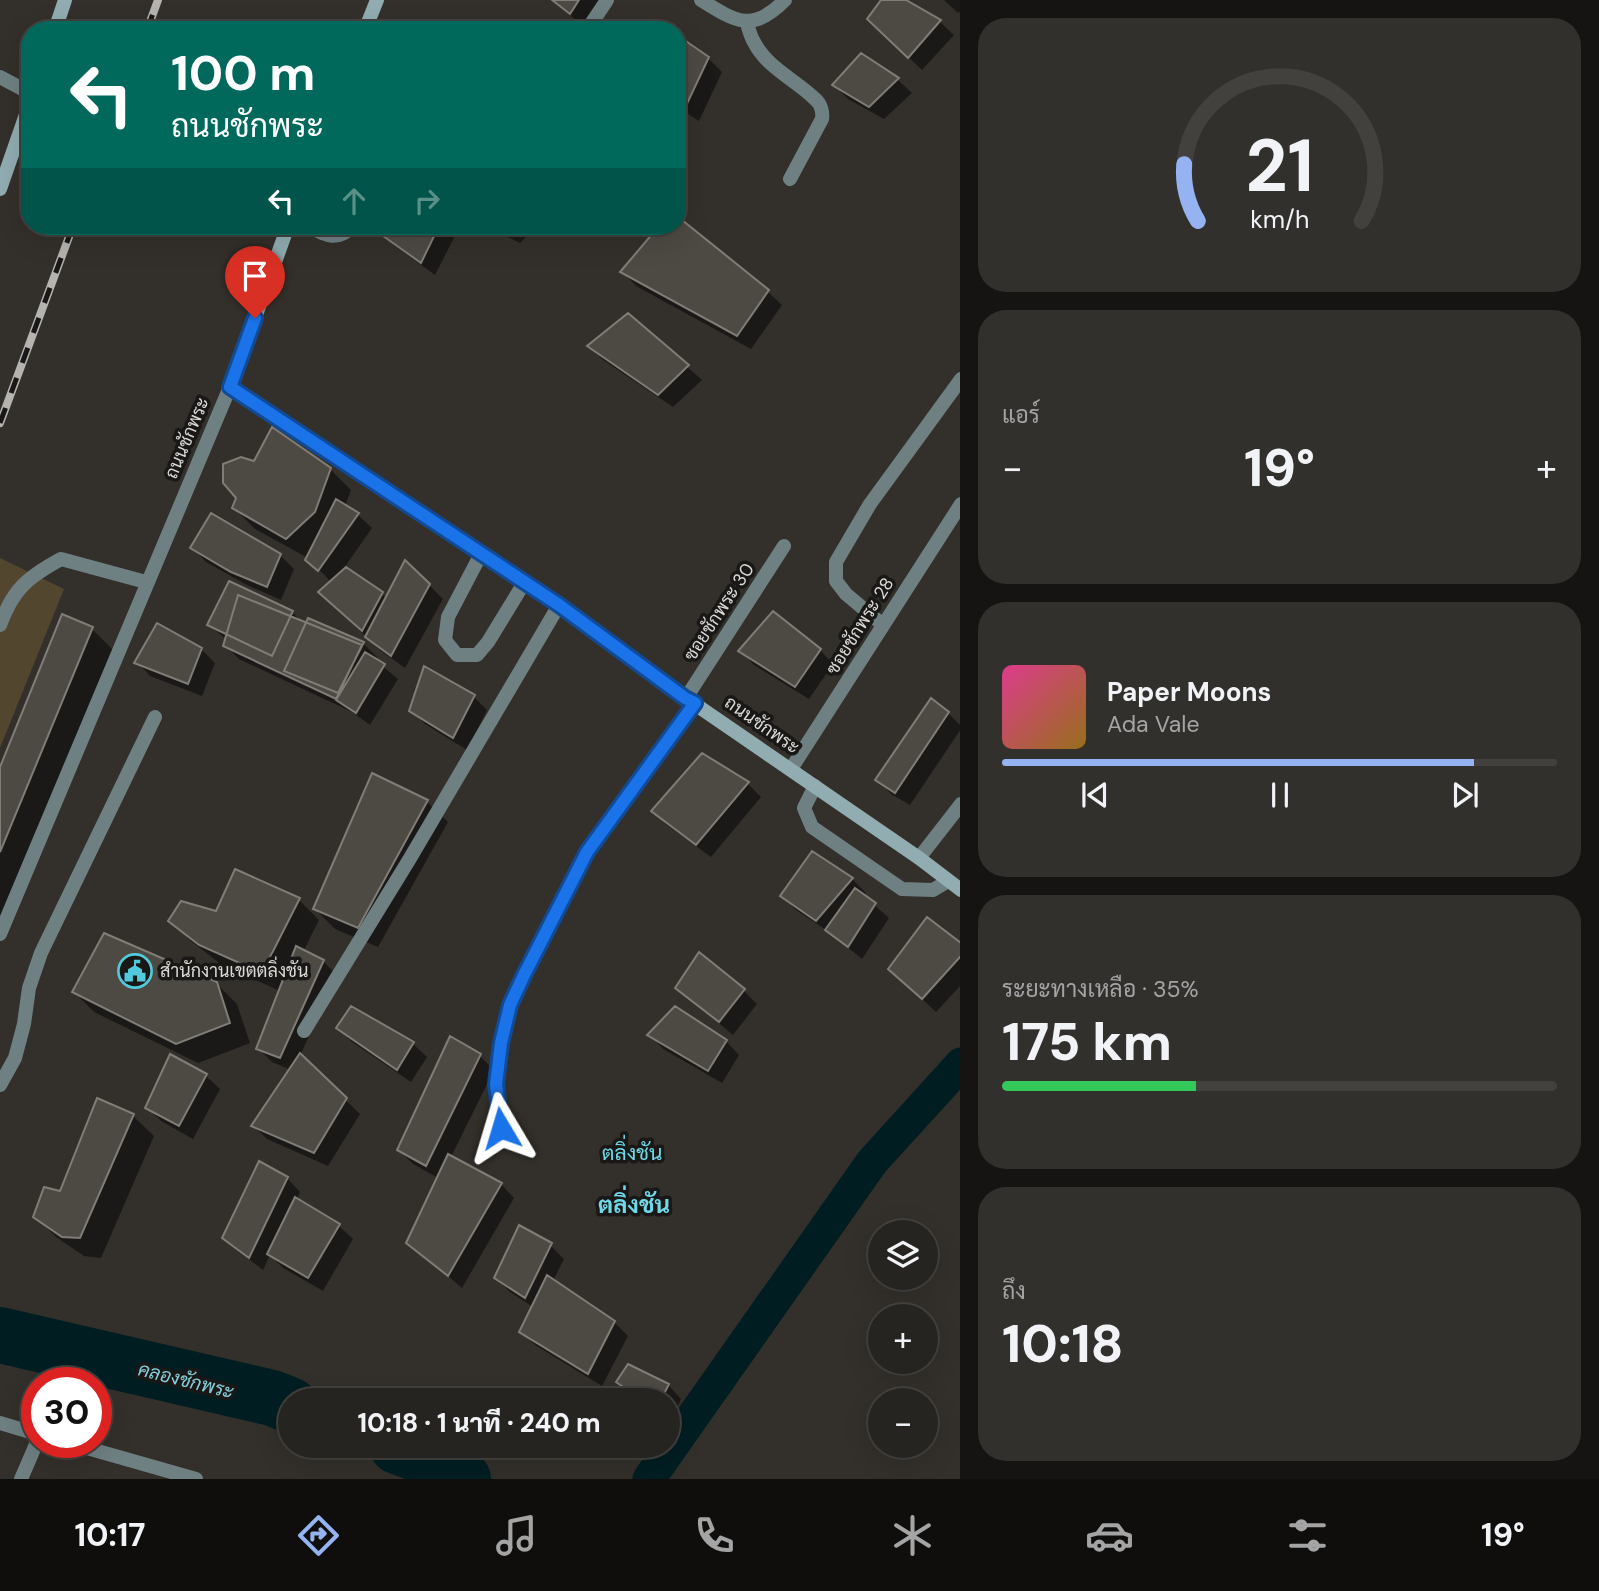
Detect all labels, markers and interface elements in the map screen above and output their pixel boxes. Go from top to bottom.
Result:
text: 100 m [171,41,315,105]
icon: left [56,49,147,140]
text: ถนนชักพระ [171,105,324,147]
text: 21 [1245,119,1314,214]
icon: left [262,182,300,220]
icon: ahead [335,182,373,220]
icon: right [408,182,446,220]
text: km/h [1250,203,1309,236]
pin [225,246,285,318]
icon: arrive [236,257,274,295]
street label: ถนนชักพระ [159,394,215,482]
text: แอร์ [1002,400,1040,430]
text: 19° [1244,434,1315,502]
text: − [1002,443,1023,493]
text: + [1536,443,1557,493]
street label: ซอยชักพระ 30 [678,558,760,666]
street label: ซอยชักพระ 28 [821,573,899,679]
text: Paper Moons [1107,675,1271,709]
street label: ถนนชักพระ [720,691,804,759]
text: Ada Vale [1107,709,1200,739]
icon: previous [1076,776,1114,814]
icon: pause [1261,776,1299,814]
icon: next [1446,776,1484,814]
public building icon: สำนักงานเขตตลิ่งชัน [116,952,154,990]
place label: สำนักงานเขตตลิ่งชัน [160,956,308,983]
text: ระยะทางเหลือ · 35% [1002,974,1199,1004]
text: 175 km [1002,1008,1172,1076]
position arrow [464,1091,538,1165]
district label: ตลิ่งชัน [602,1134,662,1167]
district label: ตลิ่งชัน [598,1185,670,1220]
map controls [868,1220,938,1458]
button: layers [868,1220,938,1290]
text: ถึง [1002,1276,1026,1306]
button: + [868,1304,938,1374]
text: 10:18 [1002,1310,1124,1378]
water label: คลองชักพระ [135,1357,237,1405]
speed limit sign: 30 [21,1367,112,1458]
button: − [868,1388,938,1458]
text: 10:18 · 1 นาที · 240 m [357,1406,601,1440]
icon: directions [294,1511,343,1560]
icon: music [492,1511,541,1560]
icon: phone [690,1511,739,1560]
icon: climate [888,1511,937,1560]
icon: car [1085,1511,1134,1560]
icon: filters [1283,1511,1332,1560]
text: 10:17 [74,1514,146,1556]
text: 19° [1481,1514,1525,1556]

